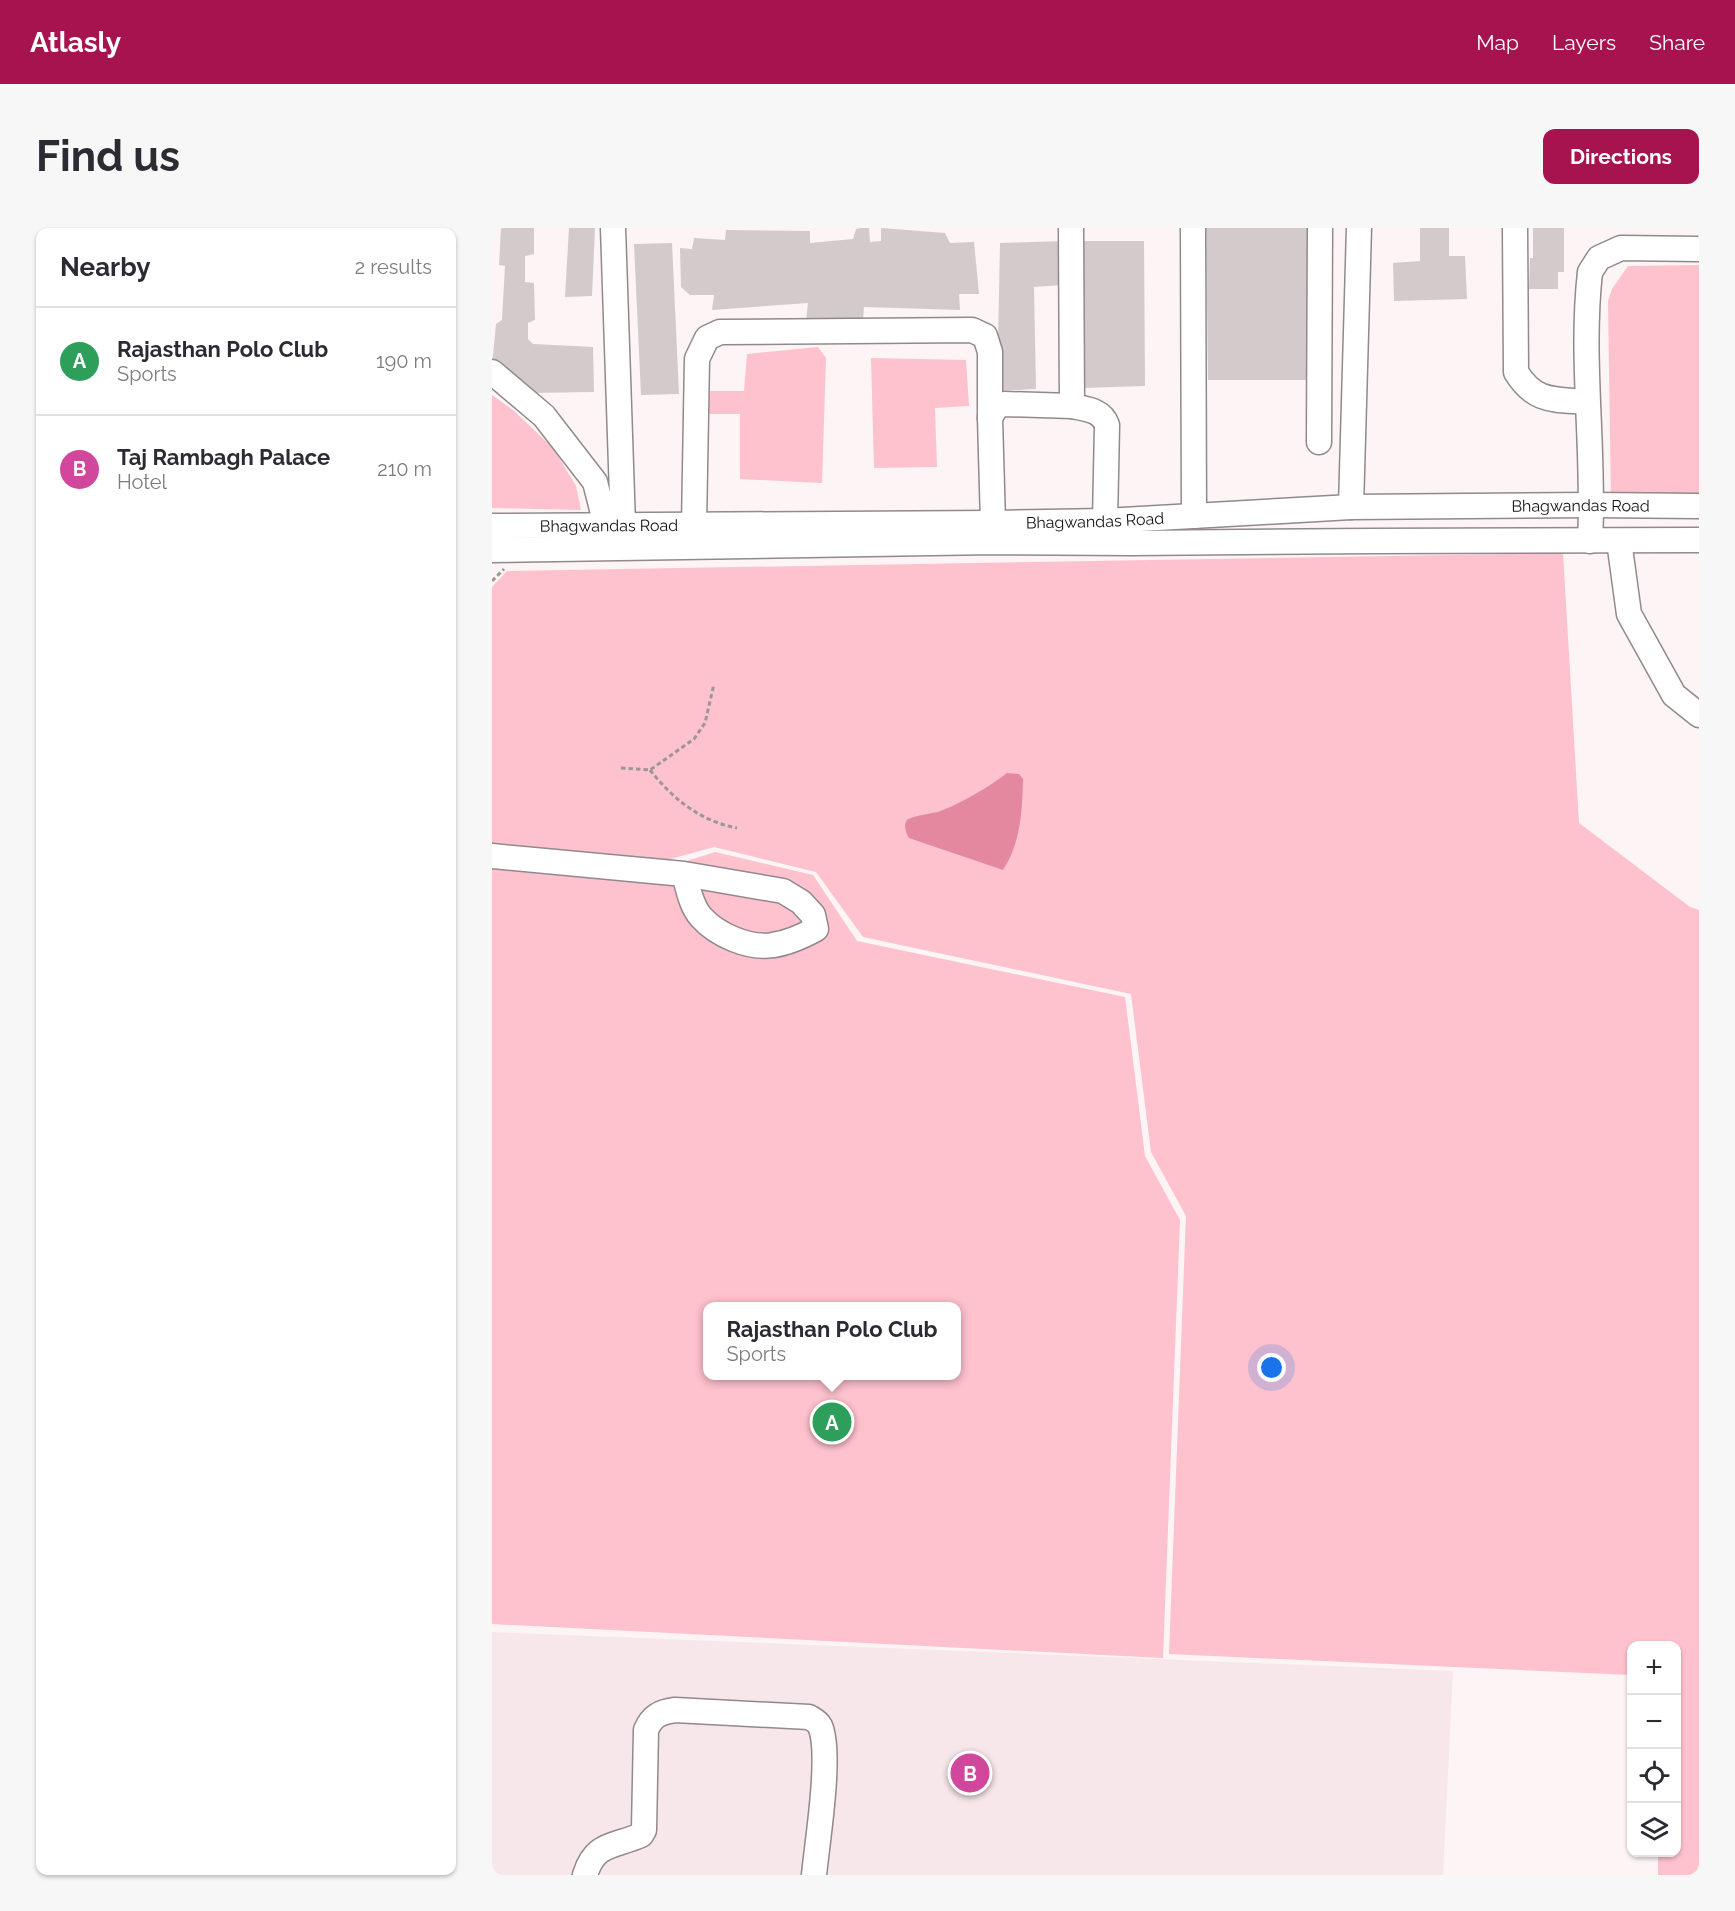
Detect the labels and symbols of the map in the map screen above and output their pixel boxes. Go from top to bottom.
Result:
street label: Bhagwandas Road [1511,495,1650,515]
street label: Bhagwandas Road [1026,508,1165,532]
street label: Bhagwandas Road [540,515,678,535]
your location [1257,1353,1286,1382]
pin: A [812,1400,852,1444]
pin: B [950,1750,990,1796]

